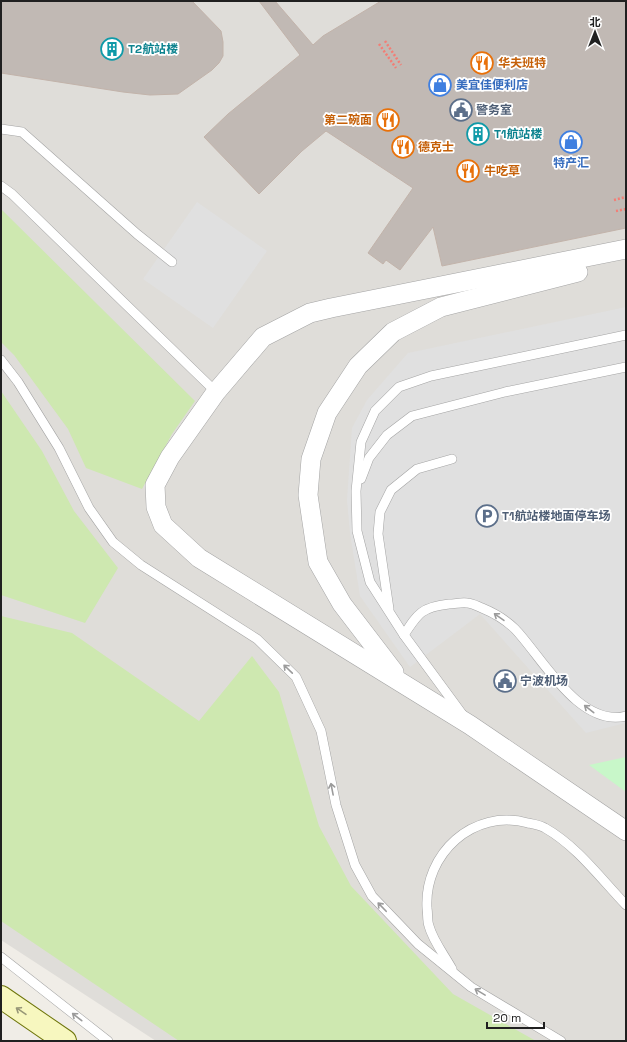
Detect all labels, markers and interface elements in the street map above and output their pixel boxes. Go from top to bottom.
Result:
north arrow [575,12,615,52]
text: 北 [590,15,601,29]
building icon: T2航站楼 [99,36,125,62]
place label: T2航站楼 [128,41,178,57]
restaurant icon: 华夫班特 [469,50,495,76]
place label: 华夫班特 [498,55,546,71]
shop icon: 美宜佳便利店 [427,72,453,98]
place label: 美宜佳便利店 [456,77,528,93]
public building icon: 警务室 [448,97,474,123]
place label: 警务室 [476,102,512,118]
restaurant icon: 第二碗面 [375,107,401,133]
place label: 第二碗面 [324,112,372,128]
building icon: T1航站楼 [465,121,491,147]
place label: T1航站楼 [494,126,542,142]
shop icon: 特产汇 [558,129,584,155]
restaurant icon: 德克士 [390,134,416,160]
place label: 德克士 [418,139,454,155]
place label: 特产汇 [553,155,589,171]
restaurant icon: 牛吃草 [455,158,481,184]
place label: 牛吃草 [484,163,520,179]
parking icon: T1航站楼地面停车场 [474,503,500,529]
place label: T1航站楼地面停车场 [502,508,610,524]
one-way arrow [494,613,505,621]
one-way arrow [283,665,293,674]
public building icon: 宁波机场 [492,668,518,694]
place label: 宁波机场 [520,673,568,689]
one-way arrow [584,705,595,714]
one-way arrow [328,782,336,795]
one-way arrow [378,902,387,912]
one-way arrow [474,988,486,996]
scale bar [487,1004,544,1030]
one-way arrow [16,1007,27,1015]
text: 20 m [493,1010,521,1026]
one-way arrow [72,1012,83,1021]

